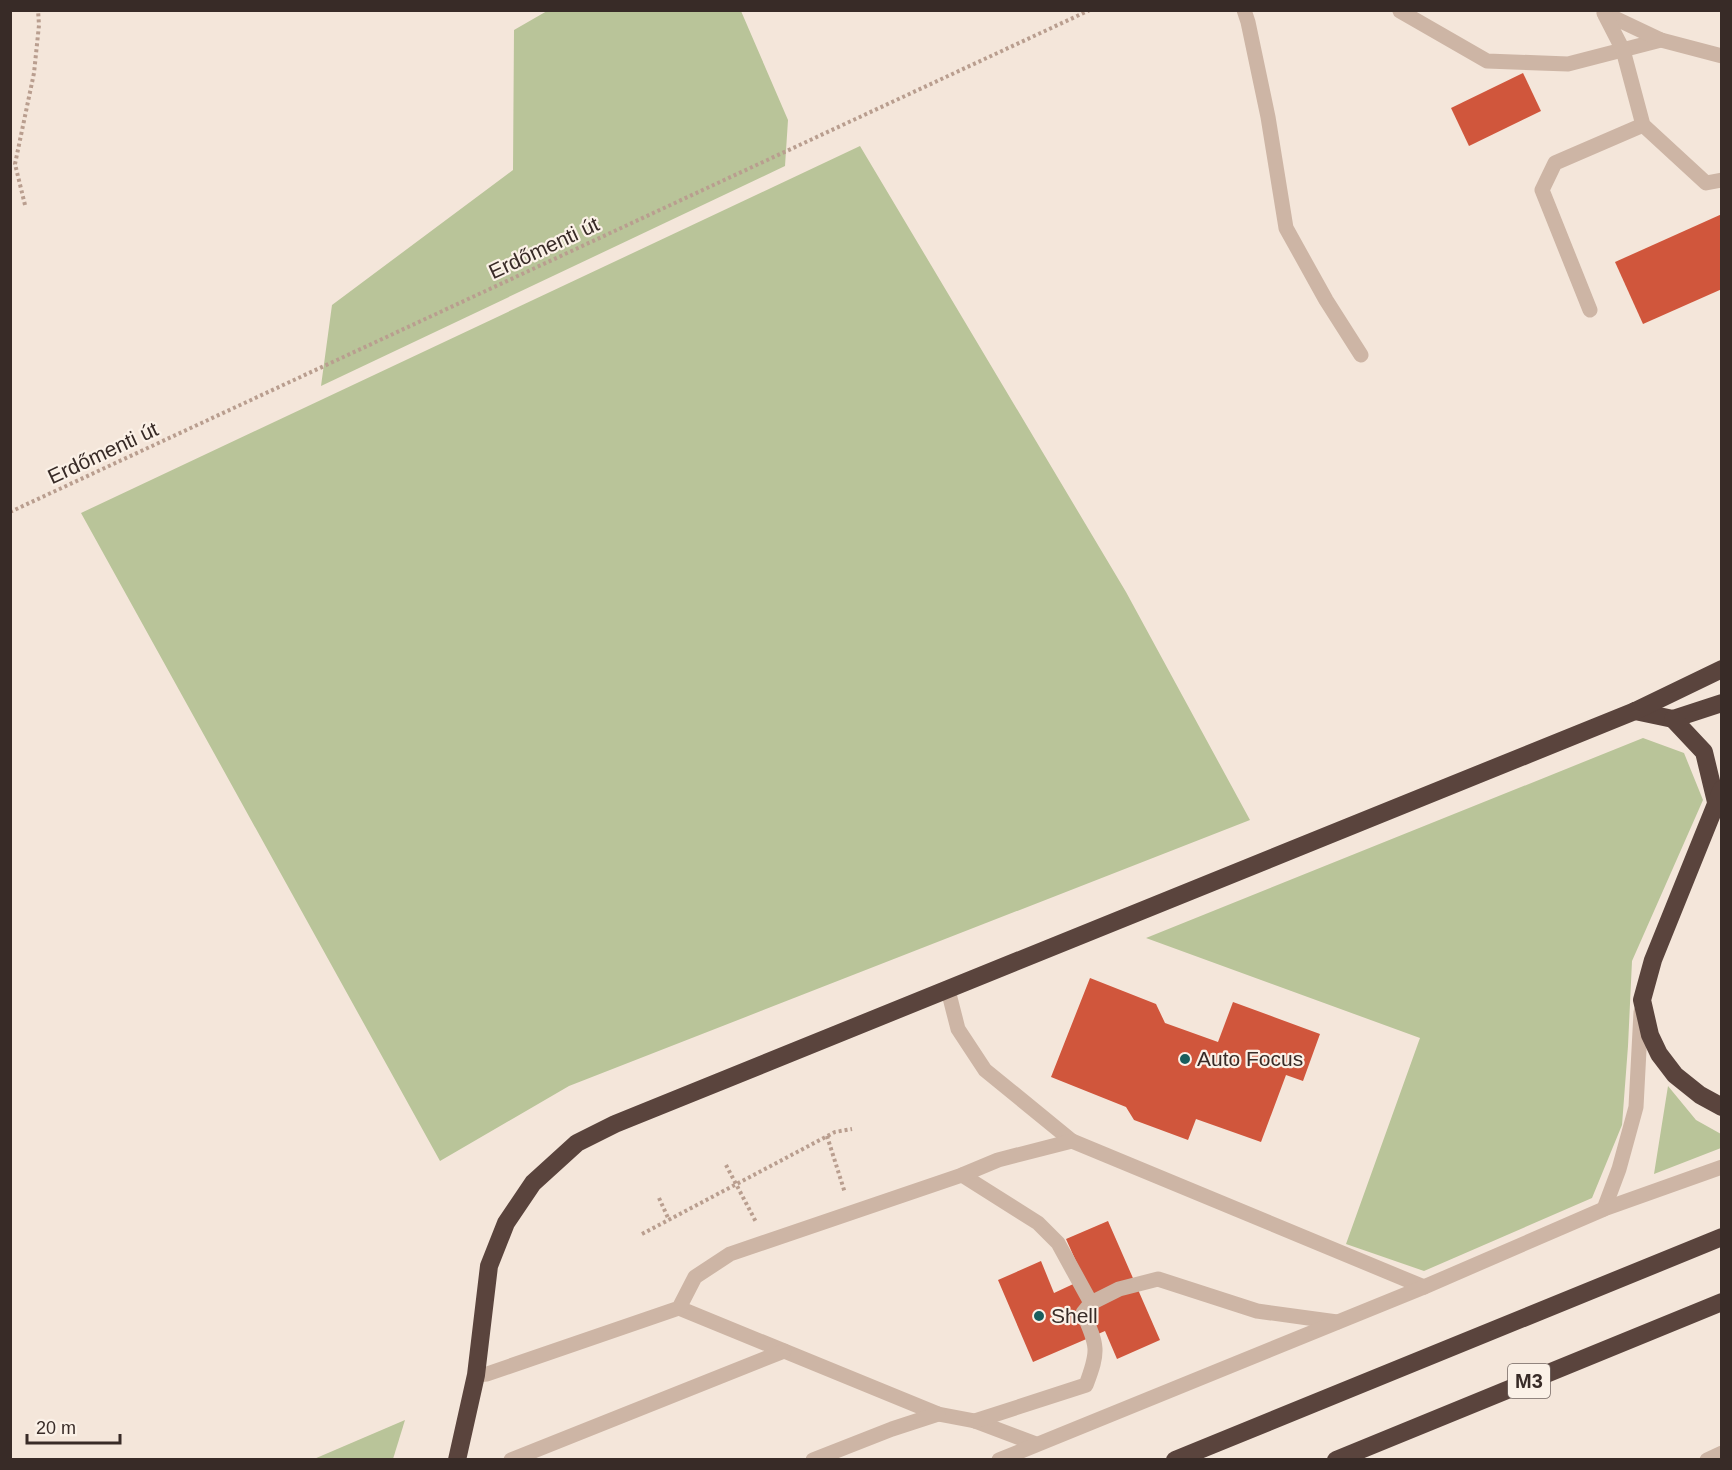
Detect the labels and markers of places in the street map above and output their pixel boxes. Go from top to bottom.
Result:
place label: Auto Focus [1197,1047,1303,1070]
marker: Auto Focus [1178,1052,1192,1066]
place label: Shell [1051,1304,1098,1327]
marker: Shell [1032,1309,1046,1323]

